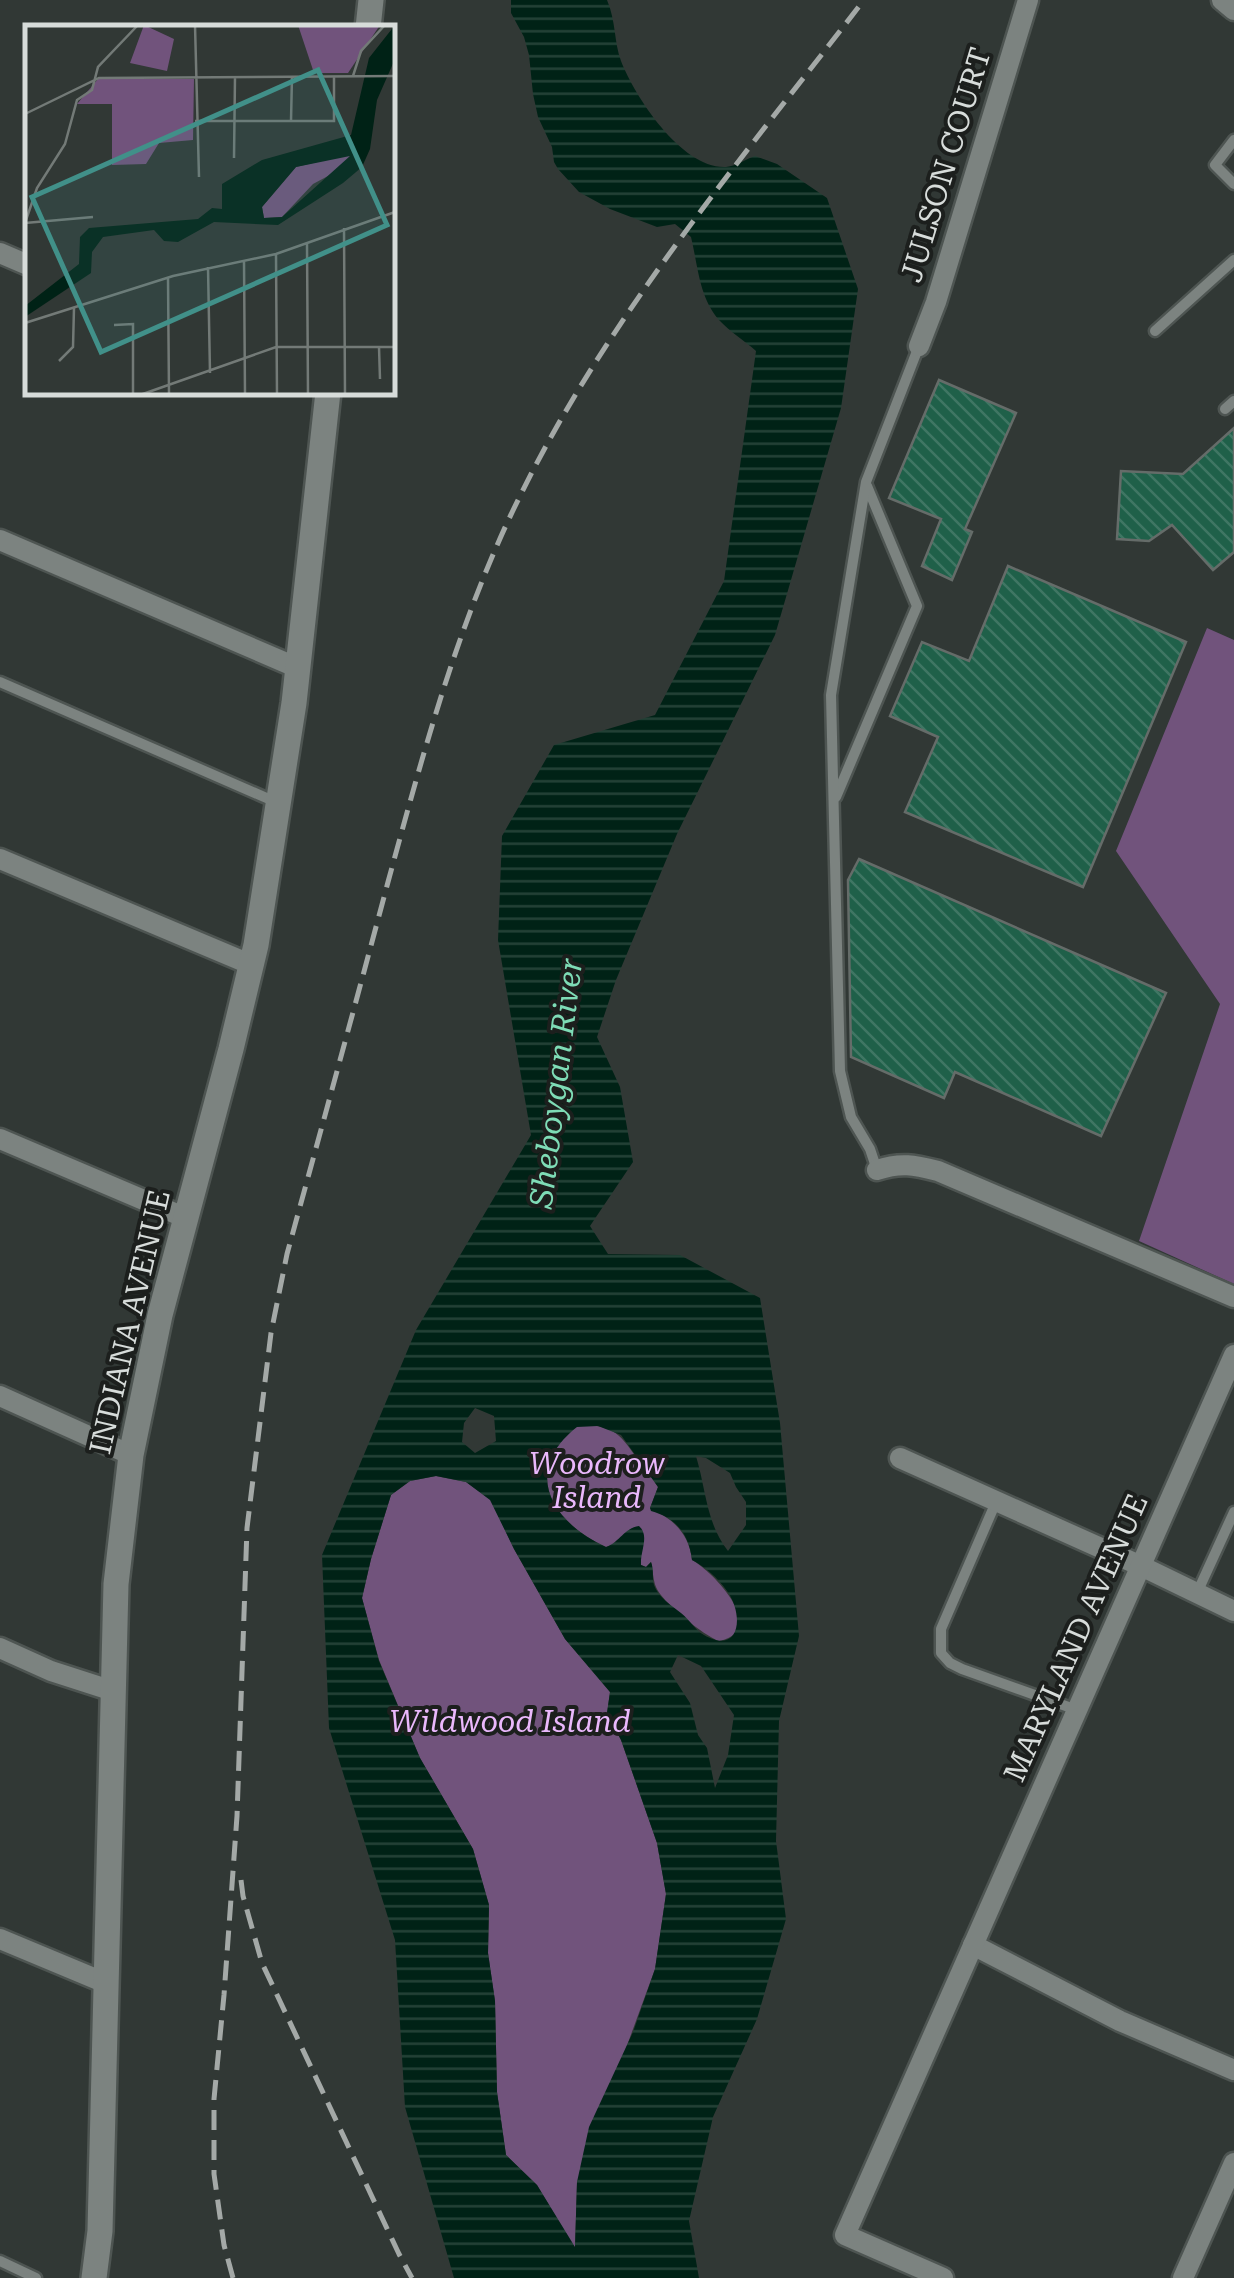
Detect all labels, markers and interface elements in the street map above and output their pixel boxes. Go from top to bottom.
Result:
inset map [25,25,395,395]
street label: JULSON COURT [893,43,998,286]
water label: Sheboygan River [522,956,590,1211]
street label: INDIANA AVENUE [82,1187,177,1457]
park label: Woodrow Island [529,1446,666,1515]
street label: MARYLAND AVENUE [996,1489,1155,1787]
park label: Wildwood Island [389,1704,631,1739]

